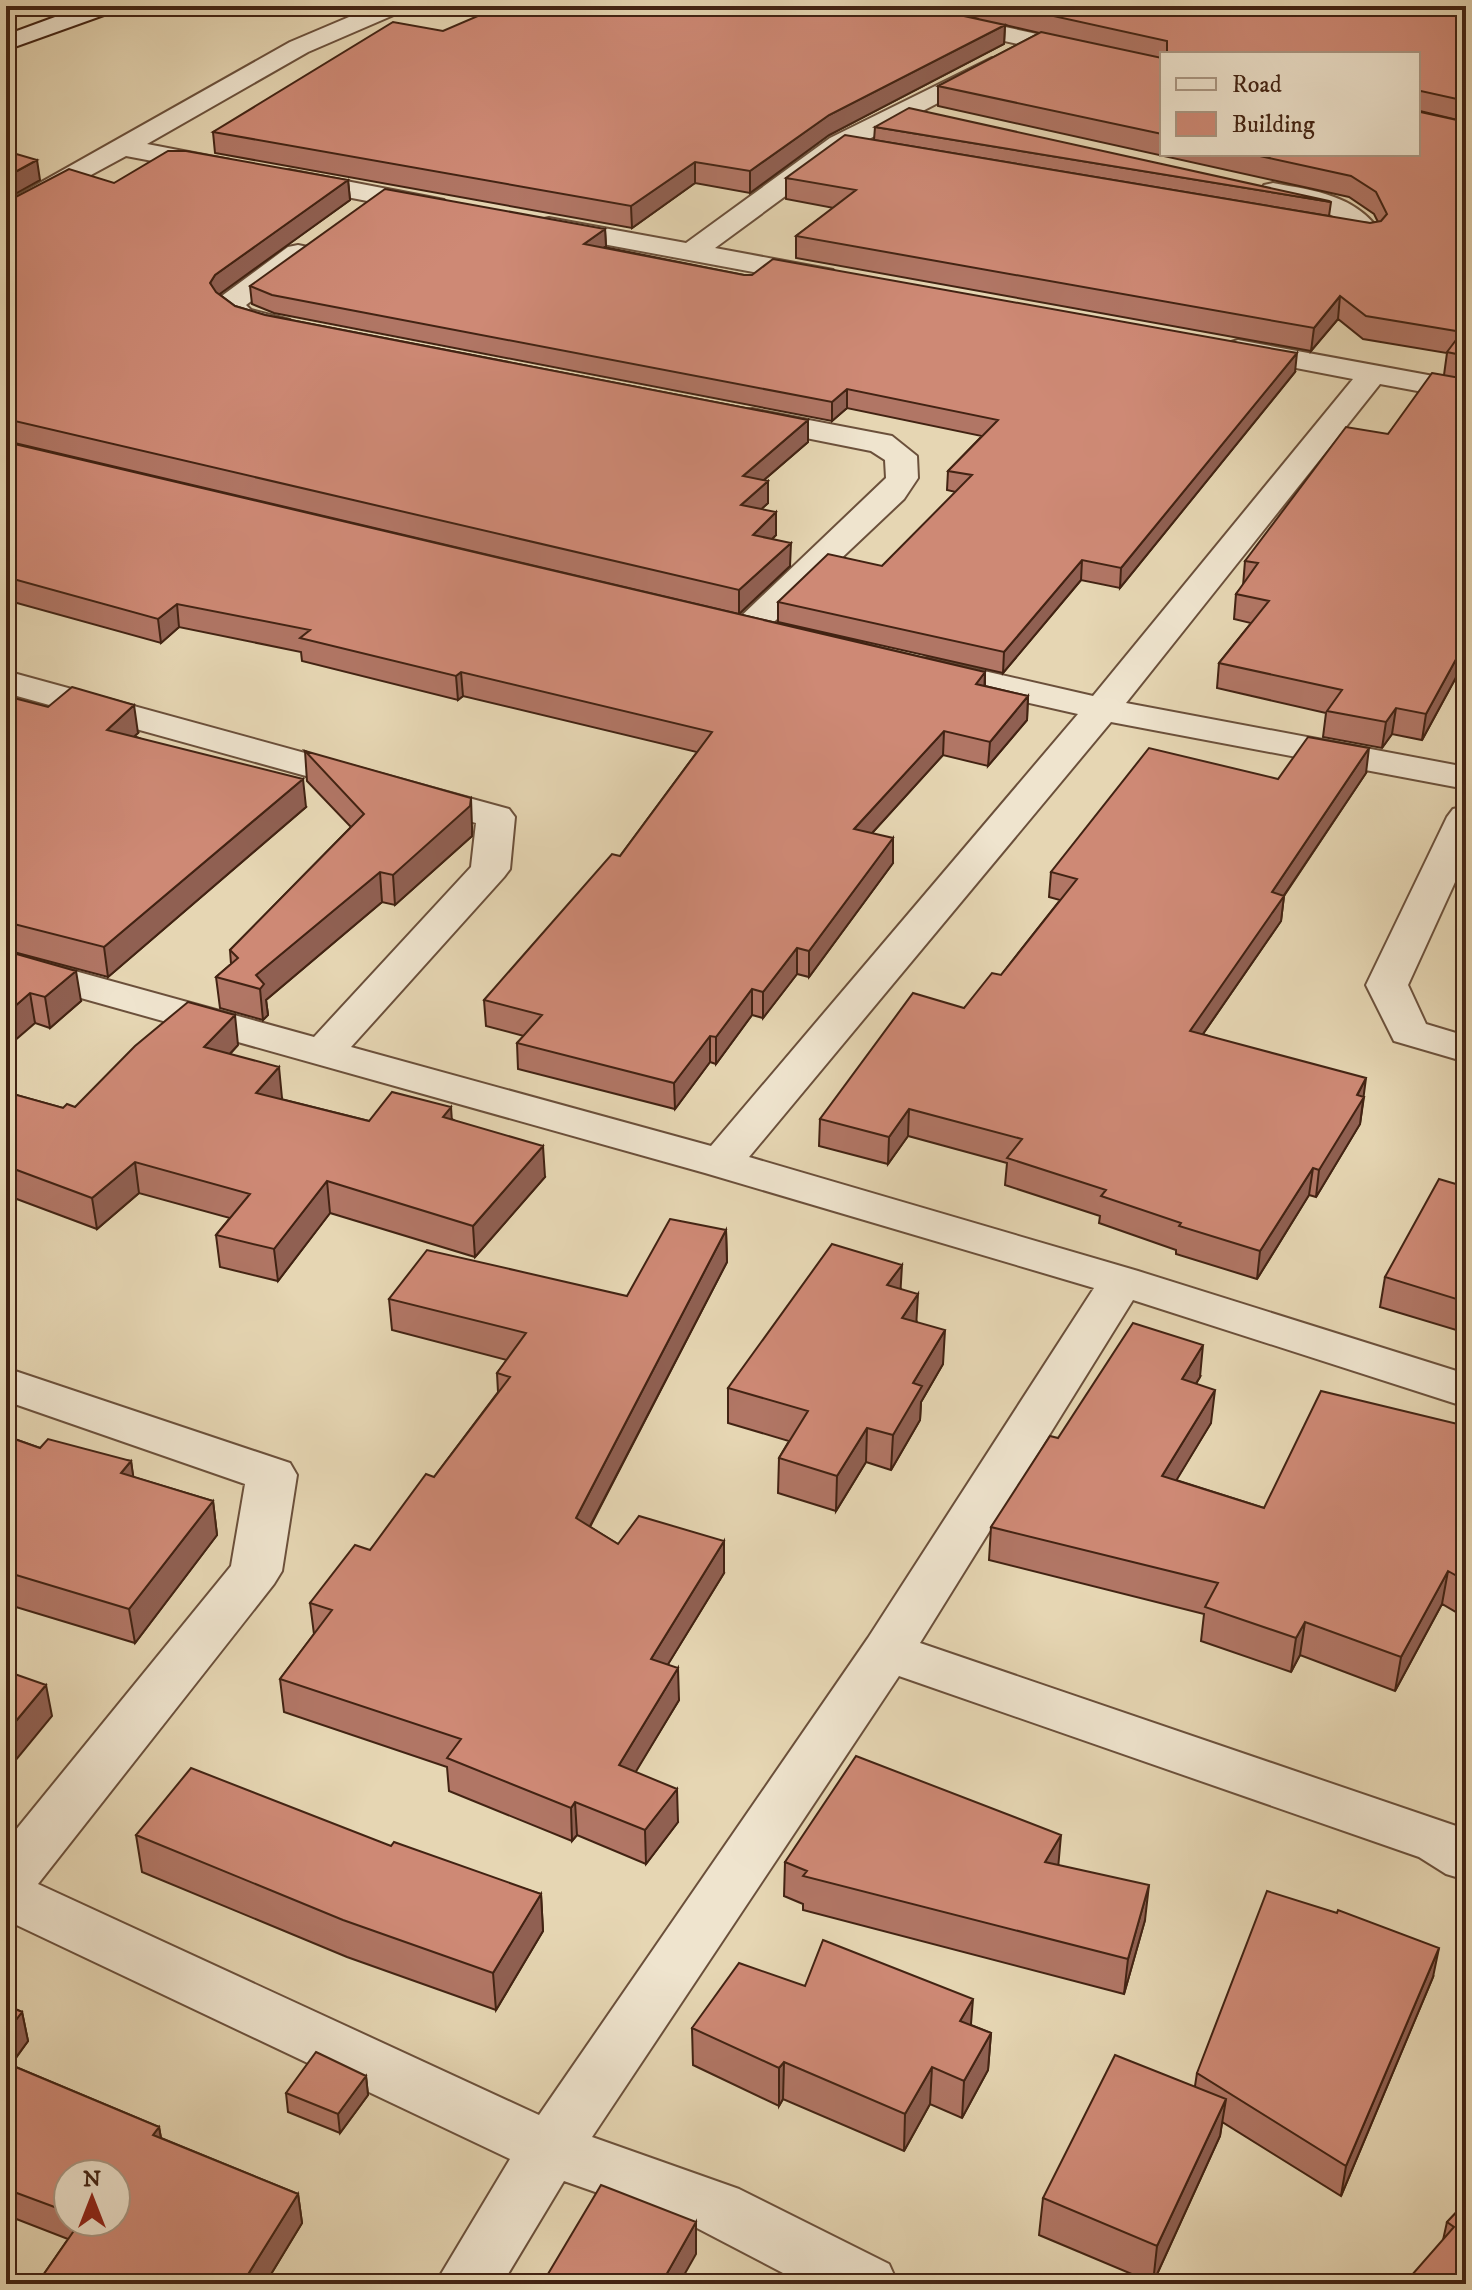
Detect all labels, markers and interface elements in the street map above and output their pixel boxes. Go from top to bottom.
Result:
legend [1160,52,1420,156]
text: Road [1232,70,1282,100]
text: Building [1232,110,1315,140]
north arrow [52,2158,132,2238]
text: N [83,2166,101,2193]

